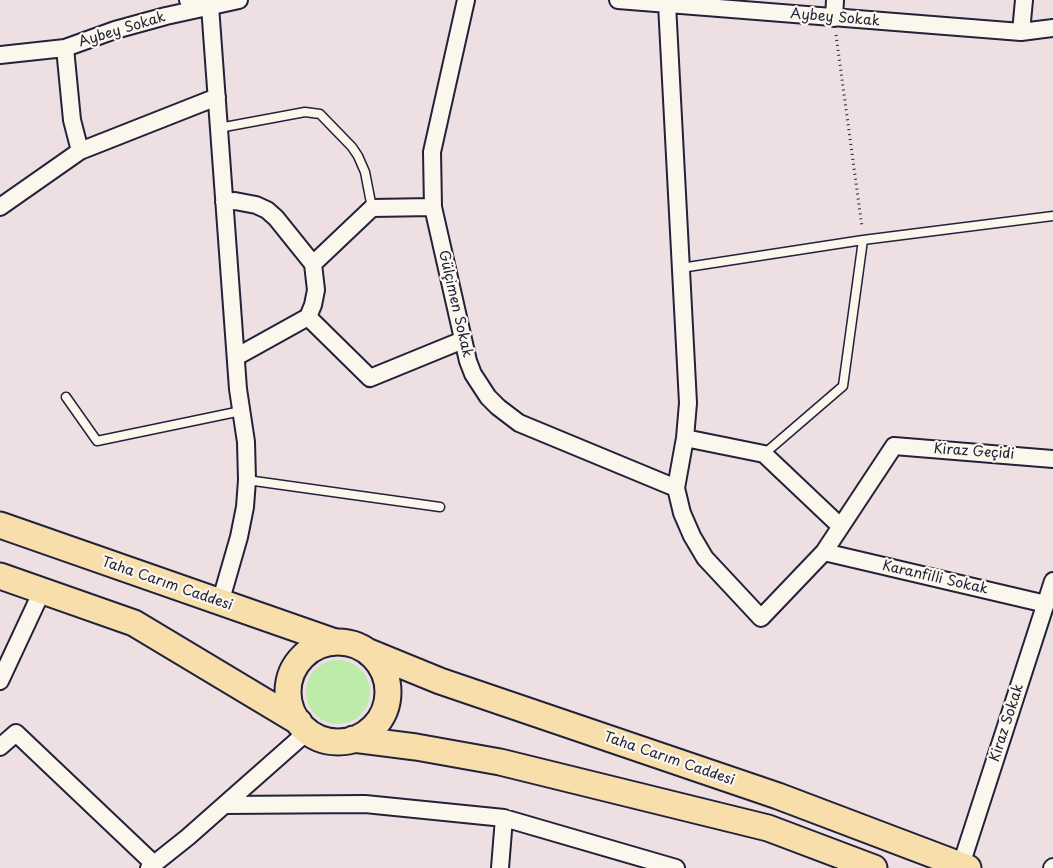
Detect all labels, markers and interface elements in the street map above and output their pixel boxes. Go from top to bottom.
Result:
street label: Aybey Sokak [789,6,881,30]
street label: Aybey Sokak [77,9,167,51]
street label: Gülçimen Sokak [435,249,475,359]
street label: Kiraz Geçidi [933,441,1015,463]
street label: Taha Carım Caddesi [99,554,235,614]
street label: Karanfilli Sokak [880,558,990,598]
street label: Kiraz Sokak [987,682,1027,764]
street label: Taha Carım Caddesi [601,729,737,789]

